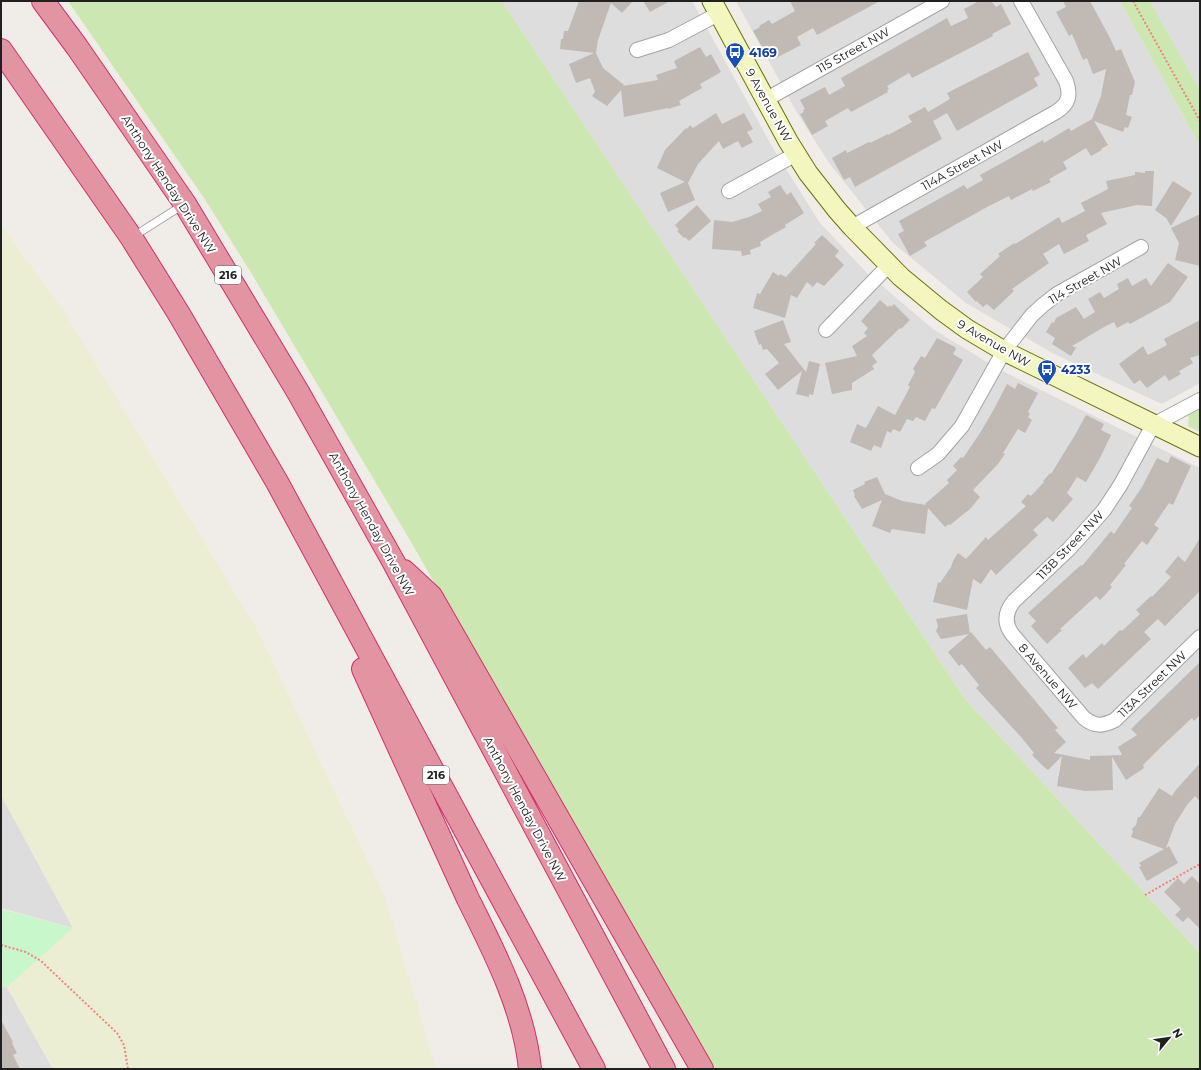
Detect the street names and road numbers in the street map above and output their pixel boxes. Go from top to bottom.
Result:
street label: 115 Street NW [814,24,892,76]
street label: 9 Avenue NW [743,66,795,144]
street label: Anthony Henday Drive NW [119,112,219,256]
street label: 114A Street NW [919,136,1005,194]
street label: 114 Street NW [1046,253,1124,307]
road number: 216 [215,266,241,284]
street label: 9 Avenue NW [955,316,1033,370]
street label: Anthony Henday Drive NW [326,450,418,598]
street label: 113B Street NW [1033,507,1107,583]
street label: 8 Avenue NW [1015,640,1081,712]
street label: 113A Street NW [1115,648,1189,720]
street label: Anthony Henday Drive NW [480,734,570,884]
road number: 216 [423,766,449,784]

